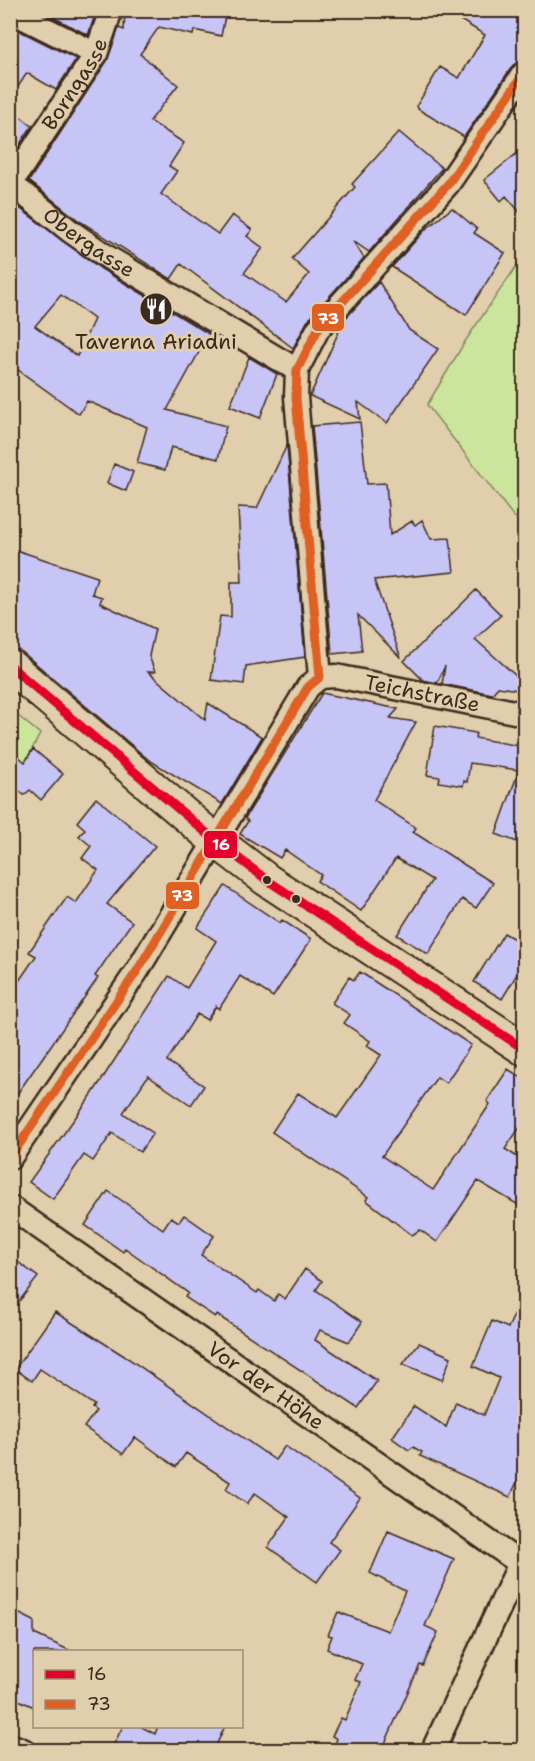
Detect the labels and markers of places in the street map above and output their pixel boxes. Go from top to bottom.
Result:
restaurant icon: Taverna Ariadni [138,291,174,327]
place label: Taverna Ariadni [75,328,237,356]
unlabelled marker [261,874,273,886]
unlabelled marker [290,893,302,905]

